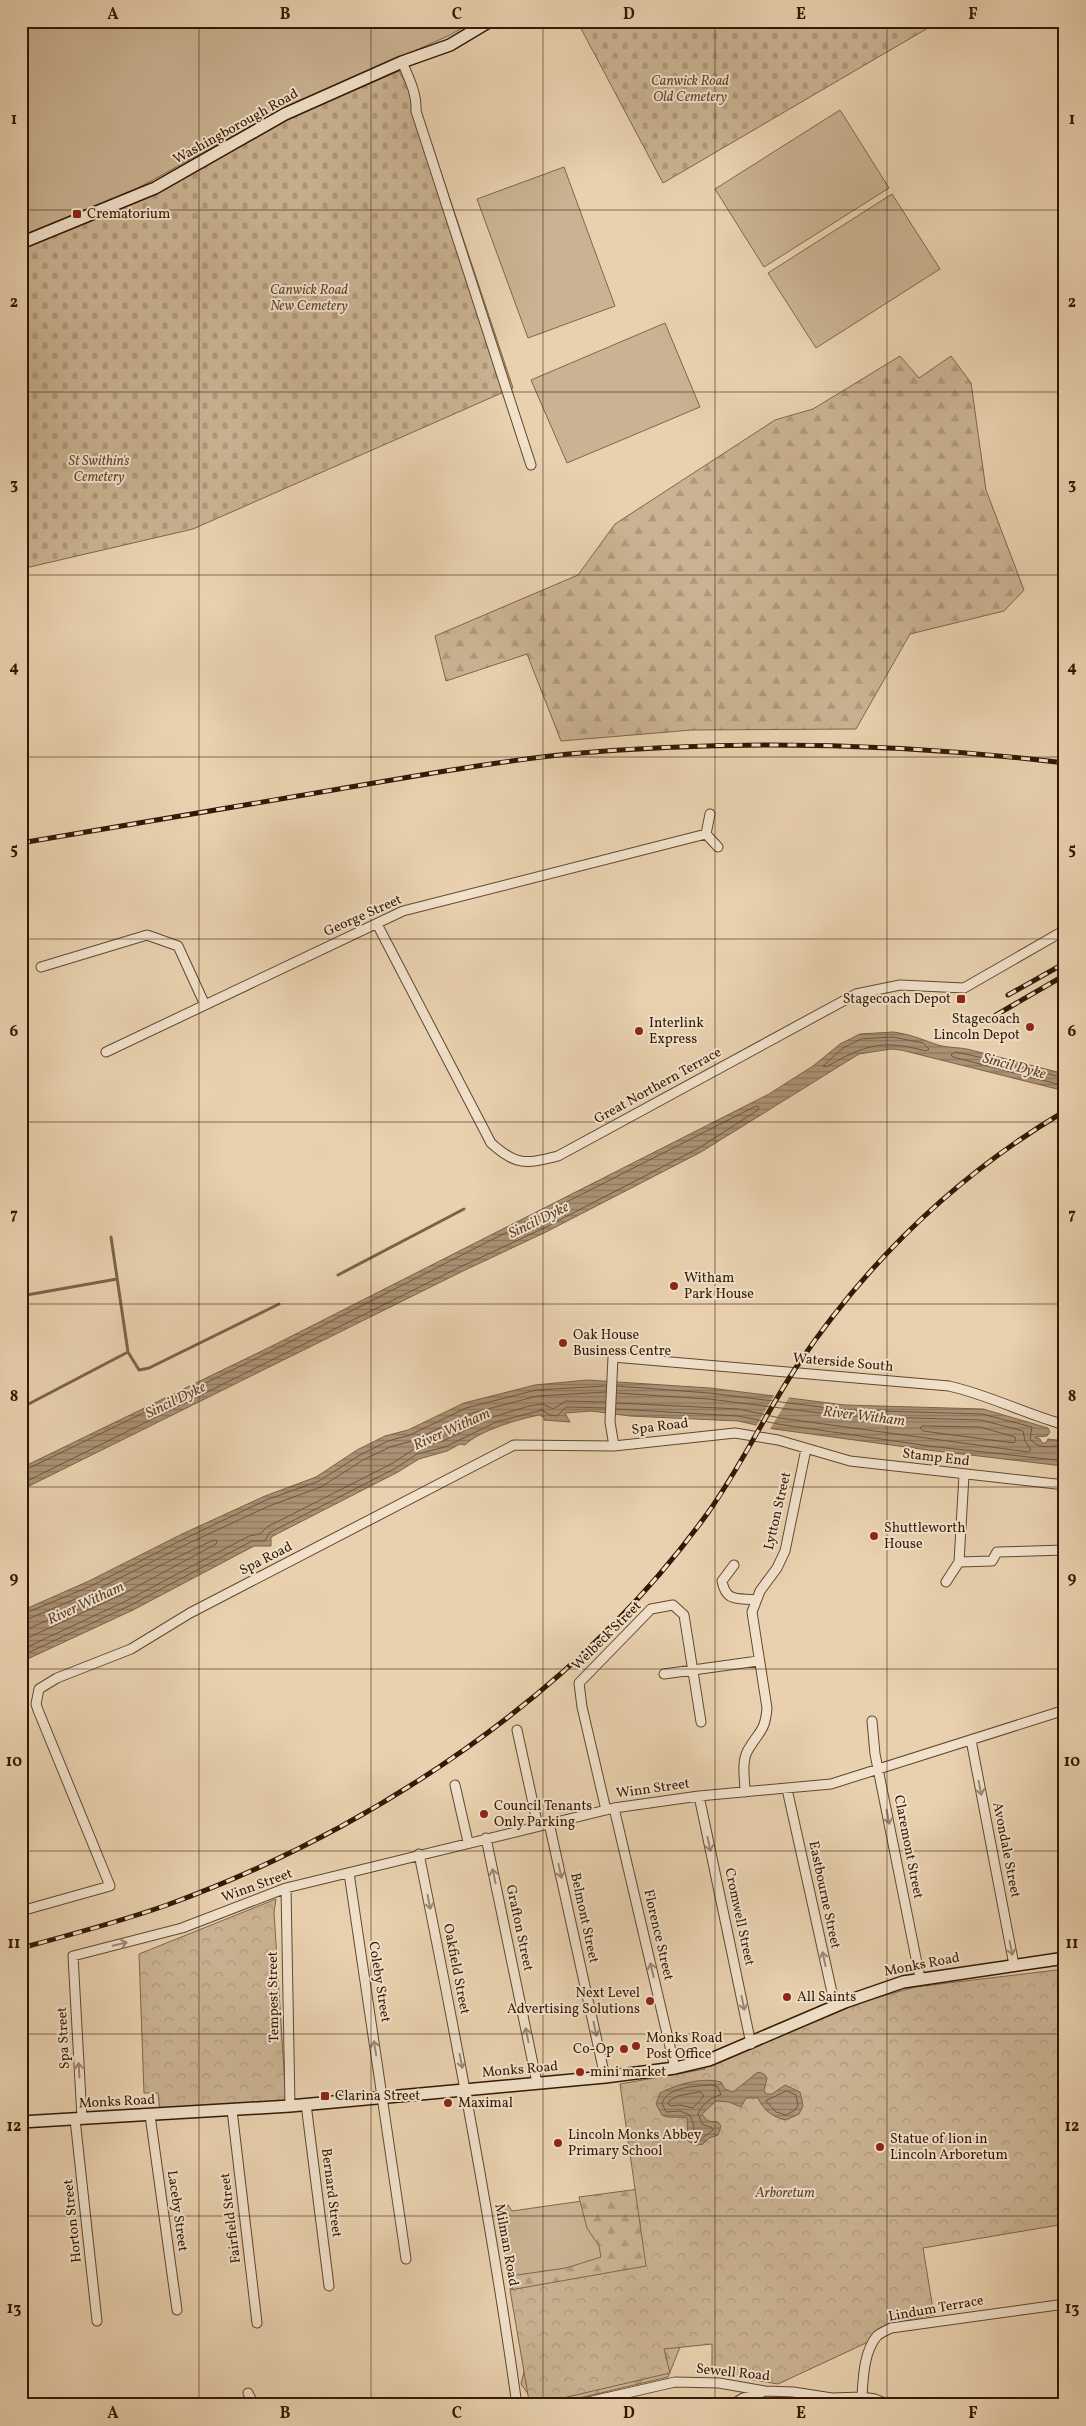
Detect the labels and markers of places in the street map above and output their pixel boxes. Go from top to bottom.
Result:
place label: Crematorium [87,205,170,224]
marker: Crematorium [71,208,83,220]
place label: Stagecoach Depot [843,990,951,1009]
marker: Stagecoach Depot [955,993,967,1005]
place label: Stagecoach Lincoln Depot [933,1010,1020,1045]
place label: Interlink Express [649,1014,704,1049]
marker: Stagecoach Lincoln Depot [1024,1021,1036,1033]
marker: Interlink Express [633,1025,645,1037]
place label: Witham Park House [684,1269,754,1304]
marker: Witham Park House [668,1280,680,1292]
place label: Oak House Business Centre [573,1326,672,1361]
marker: Oak House Business Centre [557,1337,569,1349]
place label: Shuttleworth House [884,1519,966,1554]
marker: Shuttleworth House [868,1530,880,1542]
place label: Council Tenants Only Parking [494,1797,592,1832]
marker: Council Tenants Only Parking [478,1808,490,1820]
place label: Next Level Advertising Solutions [507,1984,640,2019]
place label: All Saints [797,1988,856,2007]
marker: All Saints [781,1991,793,2003]
marker: Next Level Advertising Solutions [644,1995,656,2007]
place label: Monks Road Post Office [646,2029,723,2064]
place label: Co-Op [573,2040,614,2059]
marker: Monks Road Post Office [630,2040,642,2052]
marker: Co-Op [618,2043,630,2055]
place label: mini market [590,2063,666,2082]
marker: mini market [574,2066,586,2078]
place label: Clarina Street [335,2087,420,2106]
marker: Clarina Street [319,2090,331,2102]
place label: Maximal [458,2094,513,2113]
marker: Maximal [442,2097,454,2109]
place label: Lincoln Monks Abbey Primary School [568,2126,702,2161]
place label: Statue of lion in Lincoln Arboretum [890,2130,1008,2165]
marker: Lincoln Monks Abbey Primary School [552,2137,564,2149]
marker: Statue of lion in Lincoln Arboretum [874,2141,886,2153]

